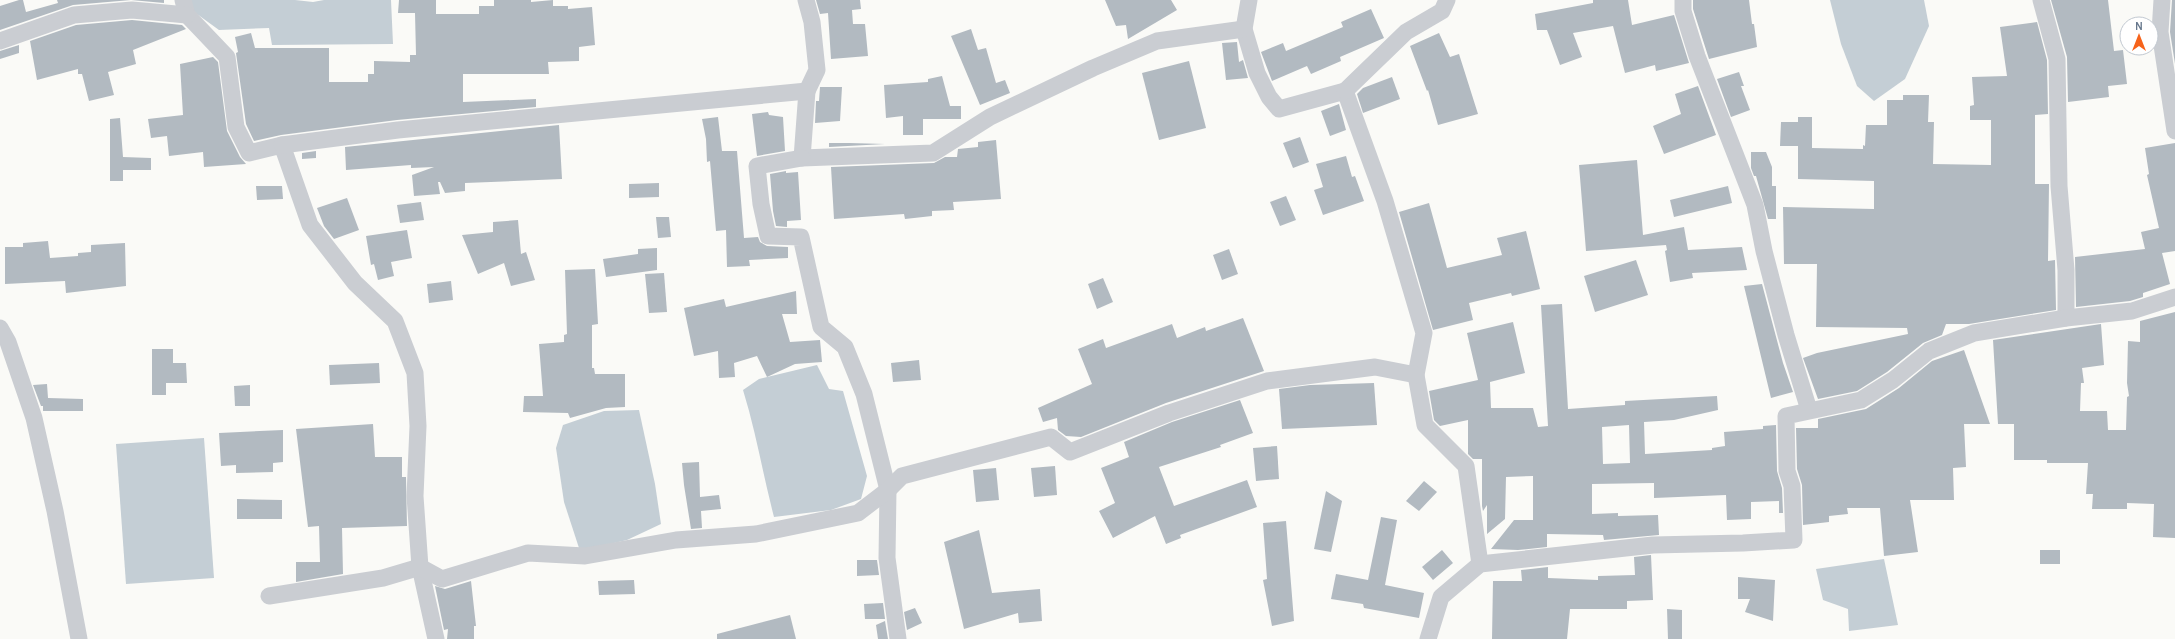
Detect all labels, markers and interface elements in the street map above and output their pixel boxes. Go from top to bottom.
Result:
north arrow [2119,16,2159,56]
text: N [2135,20,2143,33]

